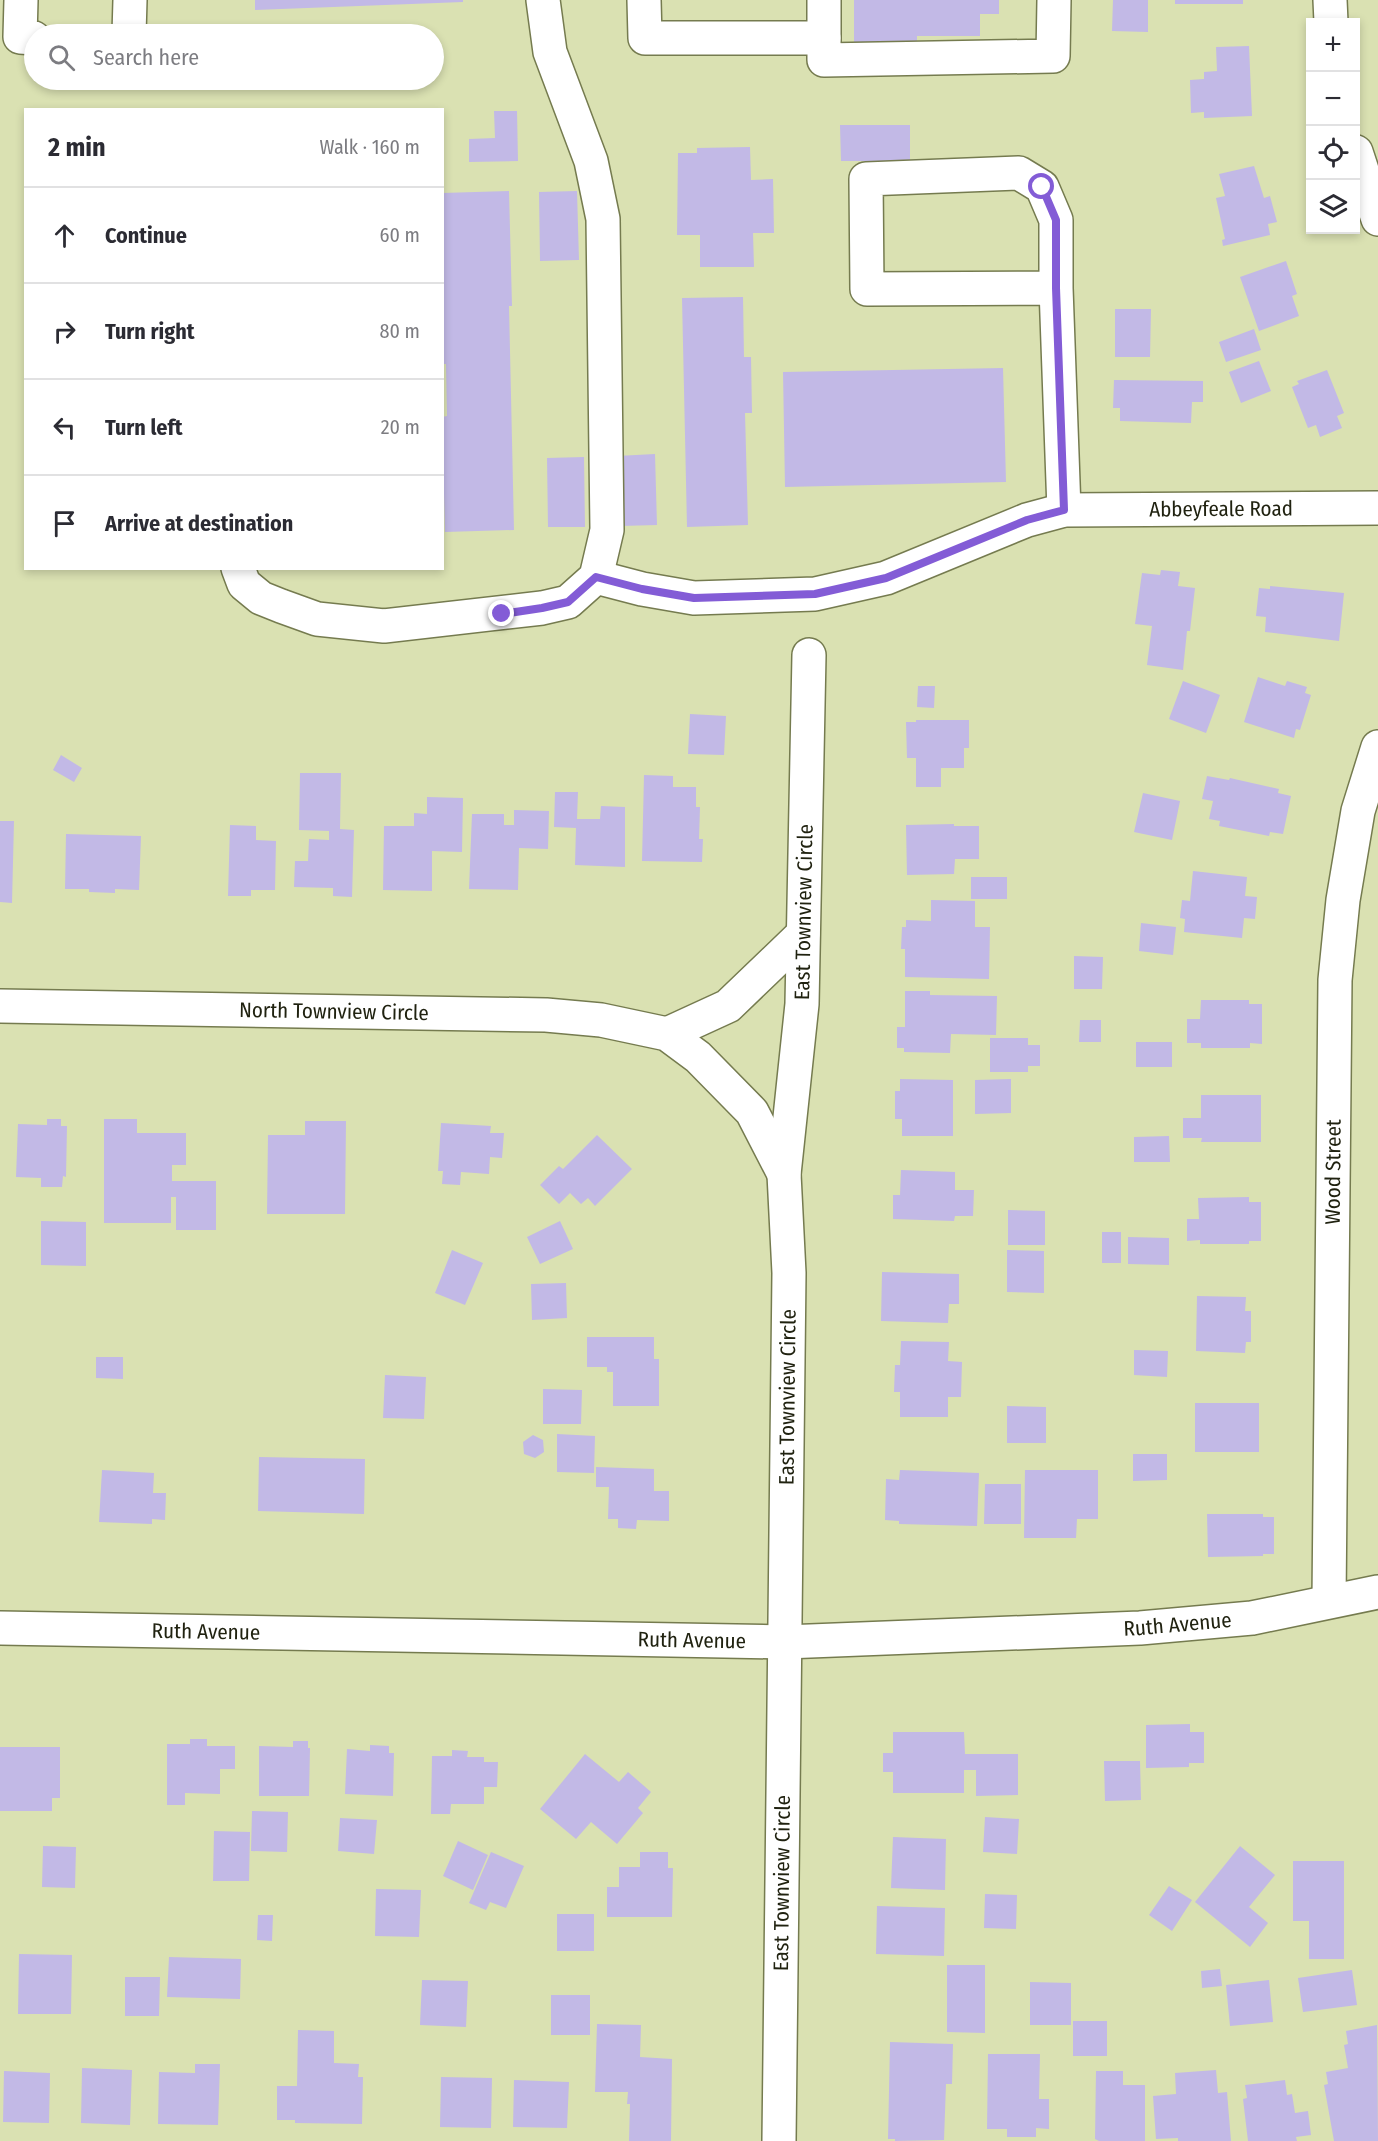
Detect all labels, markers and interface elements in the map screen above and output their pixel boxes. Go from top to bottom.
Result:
map controls [1306,18,1360,234]
button: + [1306,18,1360,72]
search box [24,24,444,90]
icon: search [45,41,78,74]
text: Search here [93,44,199,71]
button: − [1306,72,1360,126]
button: locate [1306,126,1360,180]
text: 2 min [48,132,106,163]
text: Walk · 160 m [320,135,420,159]
route start [1028,173,1054,199]
button: layers [1306,180,1360,234]
icon: ahead [48,219,81,252]
text: Continue [105,222,187,249]
text: 60 m [380,223,420,247]
icon: right [48,315,81,348]
text: Turn right [105,318,194,345]
text: 80 m [380,319,420,343]
icon: left [48,411,81,444]
text: Turn left [105,414,183,441]
text: 20 m [381,415,420,439]
street label: Abbeyfeale Road [1149,496,1293,522]
icon: arrive [48,507,81,540]
text: Arrive at destination [105,510,293,537]
route end [488,600,514,626]
street label: East Townview Circle [789,824,819,1000]
street label: North Townview Circle [239,997,429,1026]
street label: Wood Street [1320,1119,1347,1225]
street label: East Townview Circle [774,1309,802,1485]
street label: Ruth Avenue [1123,1607,1233,1642]
street label: Ruth Avenue [152,1618,260,1646]
street label: Ruth Avenue [637,1626,746,1654]
street label: East Townview Circle [768,1795,796,1971]

